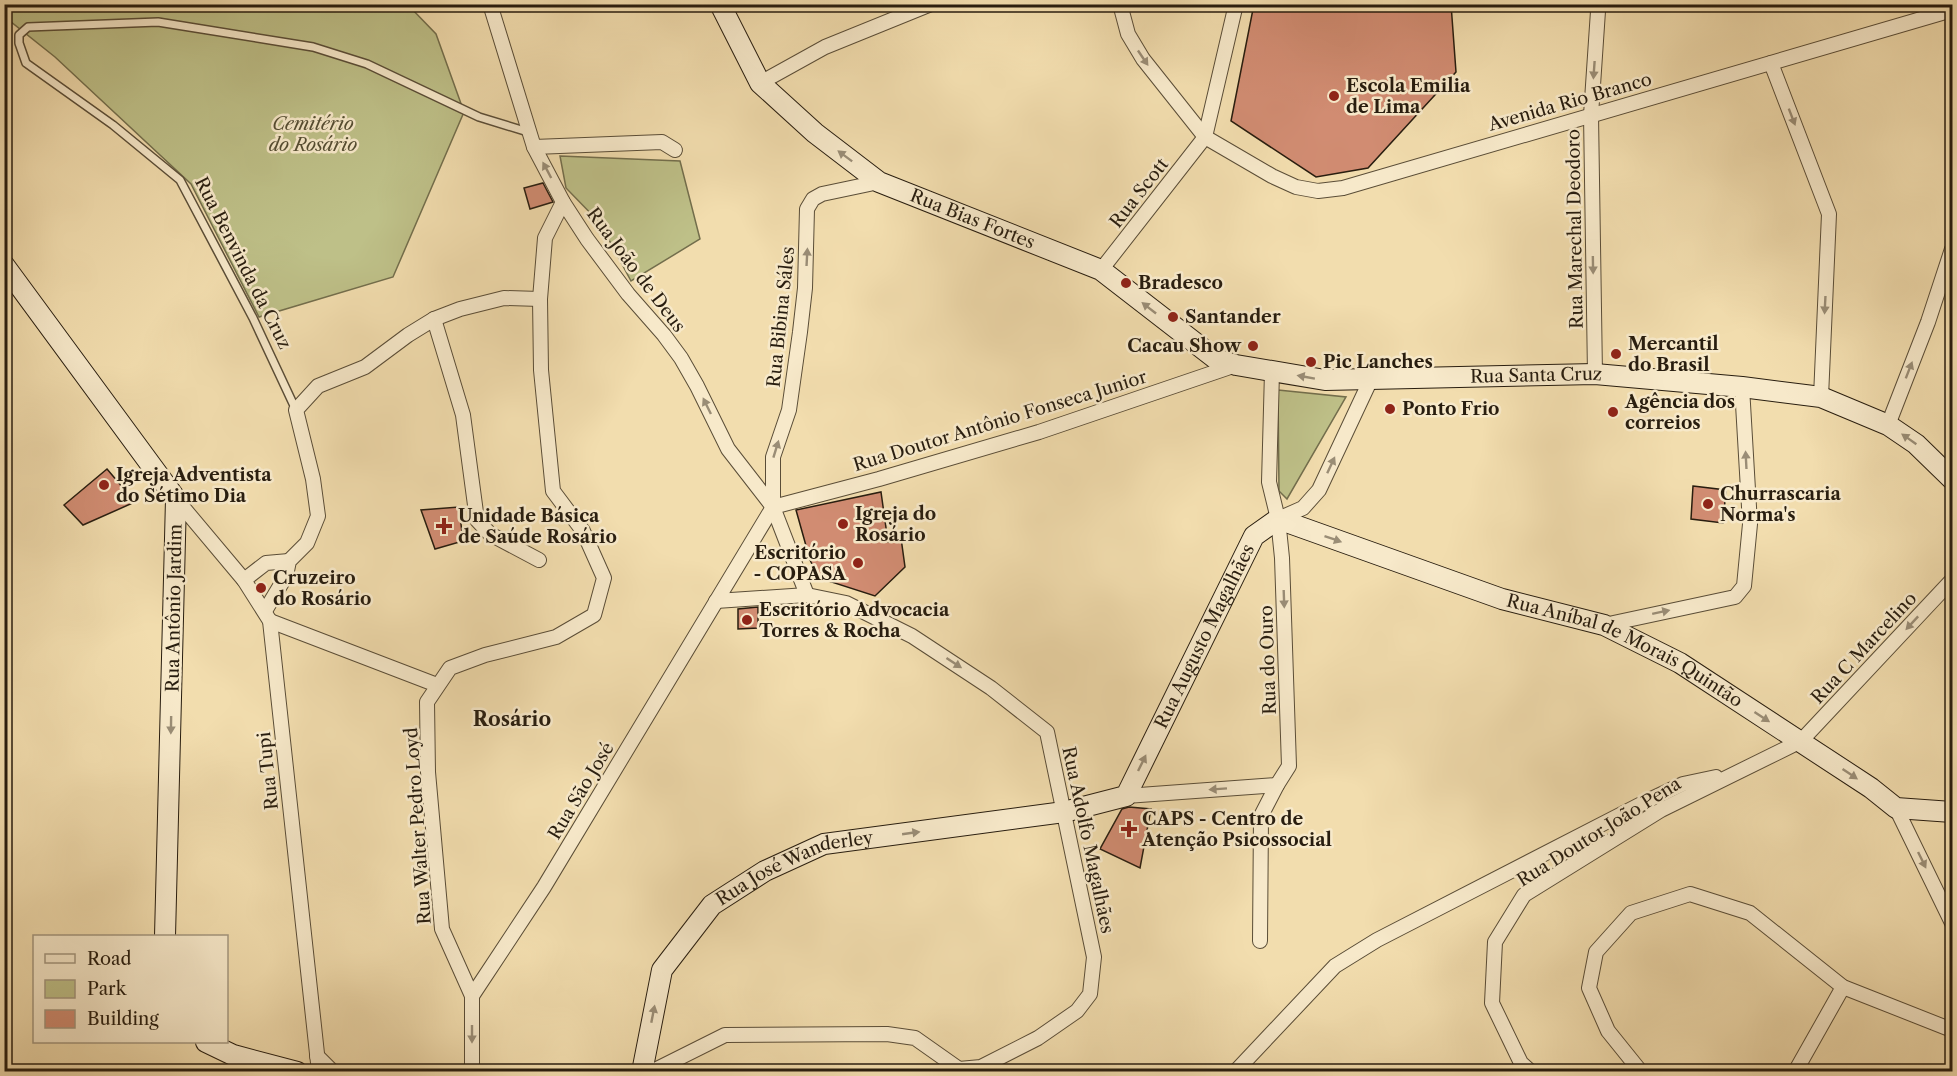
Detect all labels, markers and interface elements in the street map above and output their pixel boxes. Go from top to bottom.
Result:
one-way arrow [1137,49,1149,65]
one-way arrow [1589,60,1599,79]
street label: Avenida Rio Branco [1485,68,1654,136]
place label: Escola Emilia de Lima [1346,75,1471,118]
marker: Escola Emilia de Lima [1327,89,1341,103]
one-way arrow [1787,109,1797,127]
park label: Cemitério do Rosário [269,113,357,156]
street label: Rua Marechal Deodoro [1562,129,1588,329]
one-way arrow [838,151,853,163]
street label: Rua Scott [1105,153,1173,232]
one-way arrow [542,162,551,179]
street label: Rua Benvinda da Cruz [190,173,296,353]
street label: Rua Bias Fortes [907,184,1038,254]
street label: Rua João de Deus [582,203,690,337]
street label: Rua Bibina Sáles [763,246,799,388]
one-way arrow [802,247,811,266]
one-way arrow [1588,255,1598,274]
place label: Bradesco [1138,272,1223,294]
marker: Bradesco [1119,276,1133,290]
one-way arrow [1821,296,1830,315]
one-way arrow [1141,301,1157,314]
place label: Santander [1185,306,1281,328]
marker: Santander [1166,310,1180,324]
place label: Mercantil do Brasil [1628,333,1719,376]
place label: Cacau Show [1127,335,1242,357]
marker: Cacau Show [1246,339,1260,353]
marker: Mercantil do Brasil [1609,347,1623,361]
place label: Pic Lanches [1323,351,1433,373]
marker: Pic Lanches [1304,355,1318,369]
one-way arrow [1904,361,1914,379]
street label: Rua Santa Cruz [1470,363,1603,388]
street label: Rua Doutor Antônio Fonseca Junior [851,366,1150,476]
one-way arrow [1296,372,1315,381]
place label: Agência dos correios [1624,391,1735,434]
one-way arrow [702,397,712,415]
place label: Ponto Frio [1402,398,1500,420]
marker: Ponto Frio [1383,402,1397,416]
marker: Agência dos correios [1606,405,1620,419]
one-way arrow [1901,434,1918,445]
one-way arrow [772,440,781,458]
one-way arrow [1742,450,1751,469]
one-way arrow [1326,456,1335,473]
place label: Igreja Adventista do Sétimo Dia [116,464,272,507]
marker: Igreja Adventista do Sétimo Dia [97,478,111,492]
place label: Churrascaria Norma's [1720,483,1841,526]
marker: Churrascaria Norma's [1701,497,1715,511]
place label: Igreja do Rosário [855,503,936,546]
place label: Unidade Básica de Saúde Rosário [458,505,617,548]
marker: Unidade Básica de Saúde Rosário [435,517,453,535]
marker: Igreja do Rosário [836,517,850,531]
street label: Rua Antônio Jardim [162,523,186,692]
one-way arrow [1324,534,1342,544]
street label: Rua Augusto Magalhães [1150,540,1259,732]
place label: Escritório - COPASA [753,542,847,585]
marker: Escritório - COPASA [851,556,865,570]
place label: Cruzeiro do Rosário [273,567,372,610]
marker: Cruzeiro do Rosário [254,581,268,595]
street label: Rua C Marcelino [1807,588,1921,708]
one-way arrow [1279,589,1288,608]
street label: Rua Aníbal de Morais Quintão [1504,590,1747,712]
place label: Escritório Advocacia Torres & Rocha [759,599,950,642]
street label: Rua do Ouro [1255,605,1281,715]
one-way arrow [1652,607,1670,617]
marker: Escritório Advocacia Torres & Rocha [740,613,754,627]
one-way arrow [1906,615,1920,629]
one-way arrow [945,658,962,669]
district label: Rosário [473,707,551,731]
one-way arrow [1754,712,1770,723]
one-way arrow [166,716,175,735]
street label: Rua Walter Pedro Loyd [400,727,436,925]
street label: Rua Tupi [253,730,283,811]
street label: Rua São José [543,738,619,844]
street label: Rua Adolfo Magalhães [1057,745,1119,935]
one-way arrow [1137,754,1147,771]
one-way arrow [1842,768,1858,779]
street label: Rua Doutor João Pena [1513,772,1685,891]
one-way arrow [1209,785,1228,794]
place label: CAPS - Centro de Atenção Psicossocial [1141,808,1332,851]
marker: CAPS - Centro de Atenção Psicossocial [1120,820,1138,838]
street label: Rua José Wanderley [712,826,875,911]
one-way arrow [901,828,920,837]
one-way arrow [1917,852,1926,869]
legend [33,935,228,1043]
text: Road [87,948,132,970]
text: Park [87,978,128,1000]
one-way arrow [649,1005,659,1023]
text: Building [87,1008,159,1030]
one-way arrow [467,1024,477,1043]

